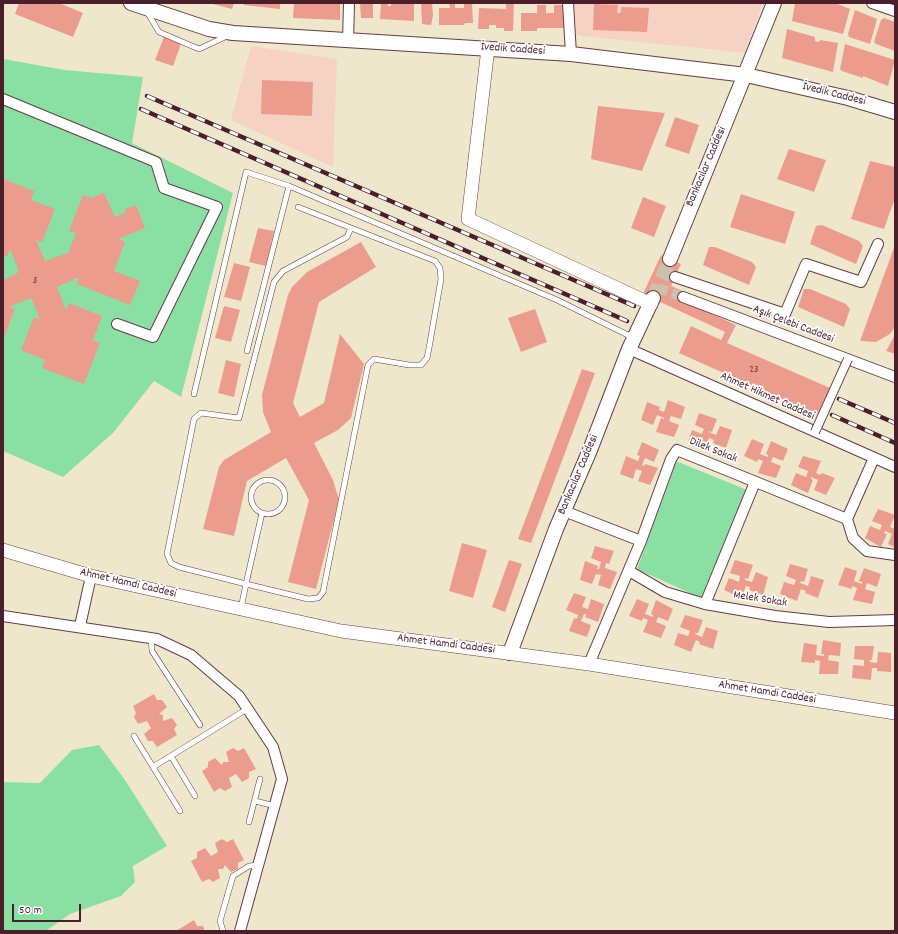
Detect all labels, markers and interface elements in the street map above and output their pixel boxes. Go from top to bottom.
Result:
street label: İvedik Caddesi [480,41,546,59]
street label: İvedik Caddesi [801,80,867,110]
street label: Bankacılar Caddesi [684,125,730,209]
house number: 3 [33,276,37,288]
street label: Aşık Çelebi Caddesi [750,303,836,347]
house number: 23 [750,365,758,377]
street label: Ahmet Hikmet Caddesi [717,370,817,424]
street label: Bankacılar Caddesi [556,433,602,517]
street label: Dilek Sokak [687,435,739,467]
street label: Ahmet Hamdi Caddesi [78,566,178,602]
street label: Melek Sokak [732,589,788,611]
street label: Ahmet Hamdi Caddesi [396,632,496,658]
street label: Ahmet Hamdi Caddesi [717,678,817,708]
scale bar [14,896,83,922]
text: 50 m [19,902,42,919]

